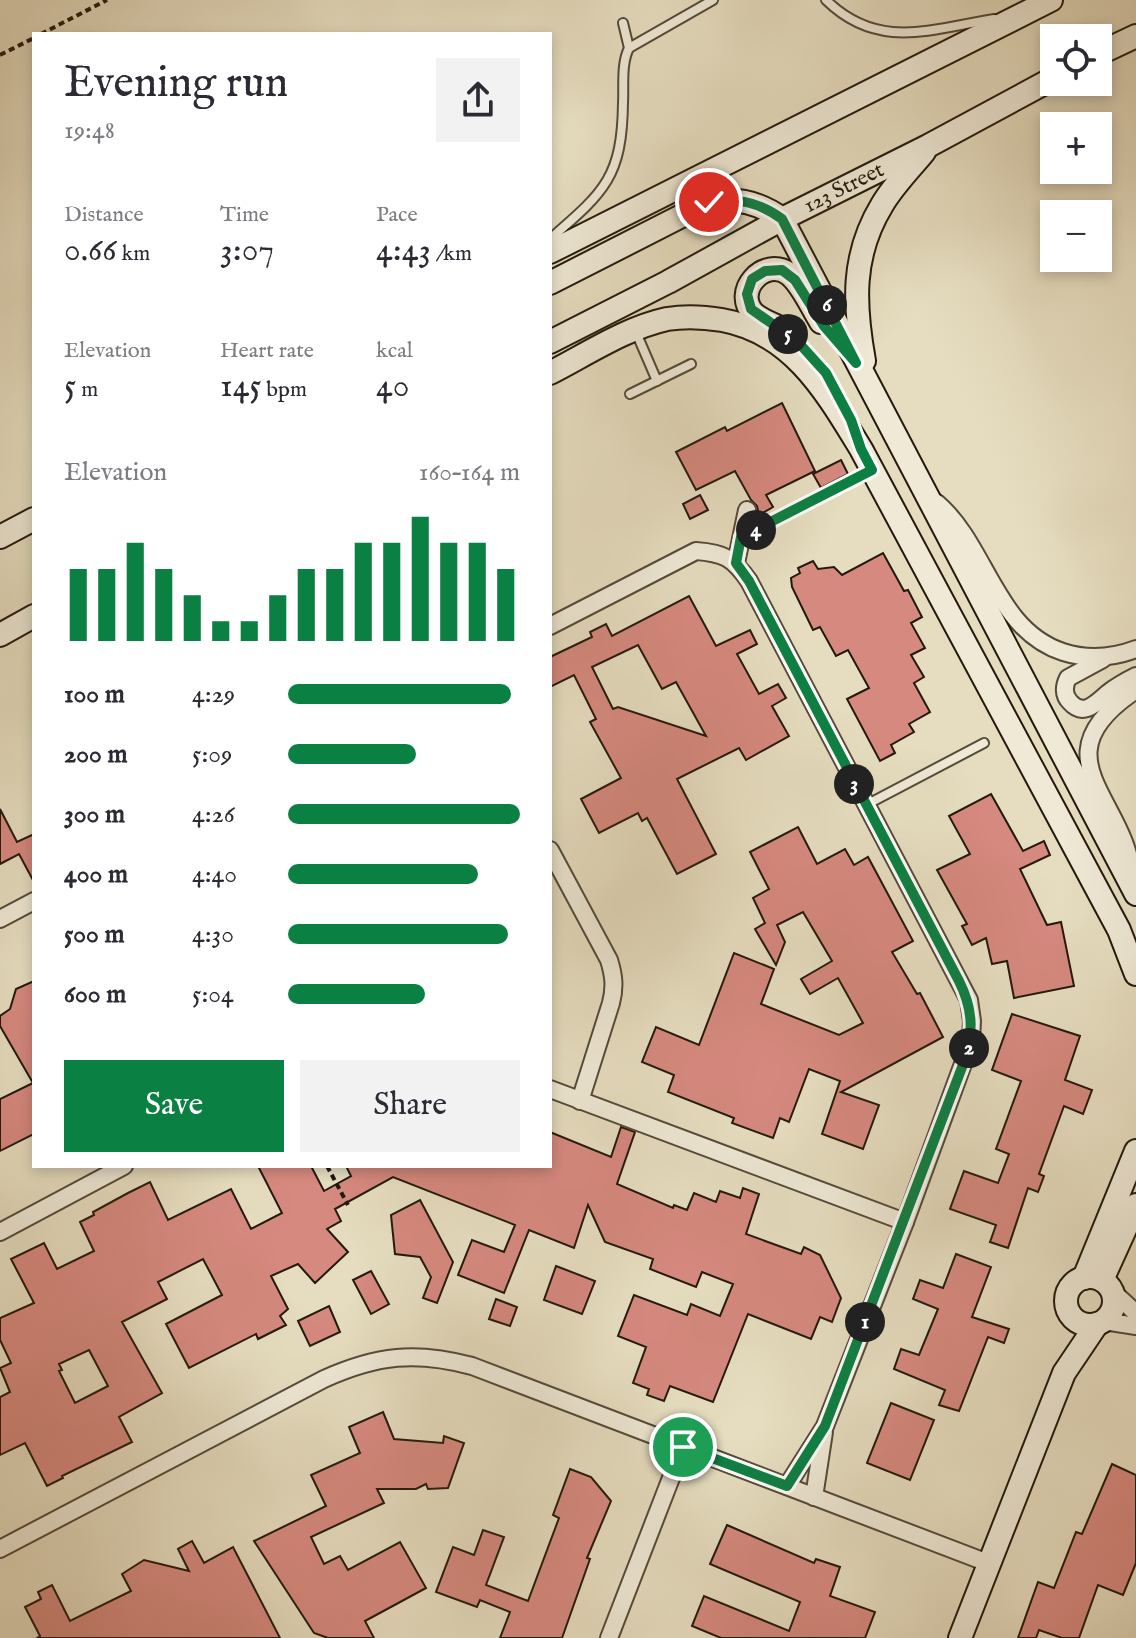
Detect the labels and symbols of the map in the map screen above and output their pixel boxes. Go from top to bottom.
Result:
street label: 123 Street [799,156,889,220]
pin [675,168,743,236]
pin: 6 [807,285,847,325]
pin: 5 [768,314,808,354]
pin: 4 [736,510,776,550]
pin: 3 [834,764,874,804]
pin: 2 [949,1028,989,1068]
pin: 1 [845,1302,885,1342]
pin [649,1413,717,1481]

